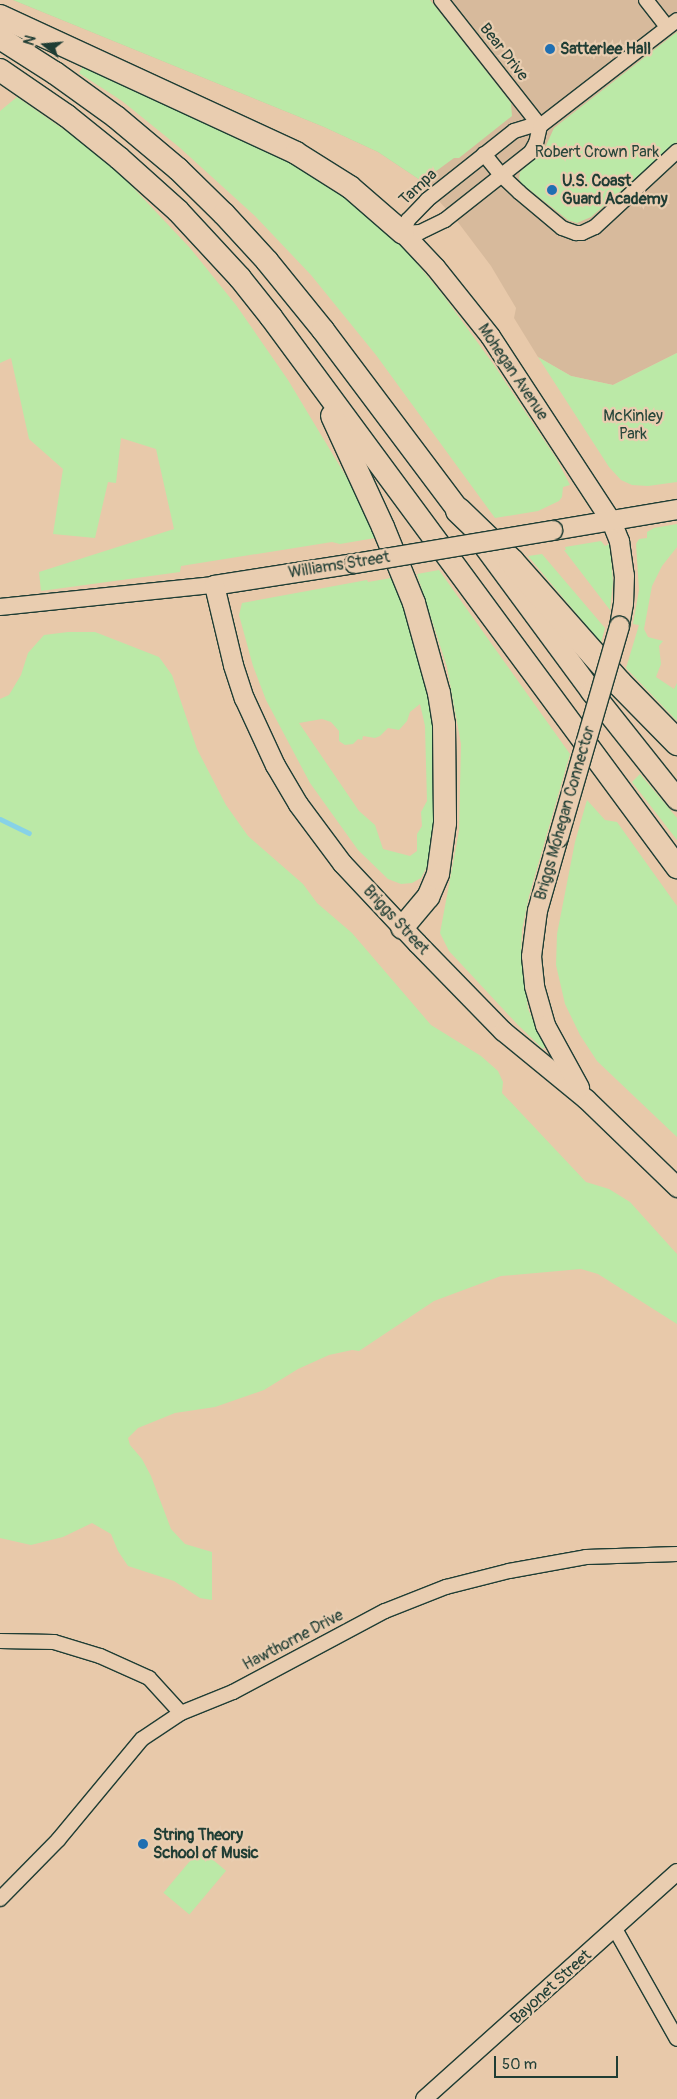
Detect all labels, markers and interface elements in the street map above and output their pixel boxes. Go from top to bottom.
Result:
street label: Bear Drive [476,19,532,85]
north arrow [20,20,70,70]
text: N [21,33,40,47]
place label: Satterlee Hall [560,39,651,59]
marker: Satterlee Hall [544,43,556,55]
park label: Robert Crown Park [535,142,659,162]
street label: Tampa [395,165,441,209]
place label: U.S. Coast Guard Academy [562,171,668,209]
marker: U.S. Coast Guard Academy [546,184,558,196]
street label: Mohegan Avenue [474,320,552,424]
park label: McKinley Park [603,406,663,444]
street label: Williams Street [287,548,391,582]
street label: Briggs Mohegan Connector [531,724,599,902]
street label: Briggs Street [359,881,433,959]
street label: Hawthorne Drive [239,1605,347,1675]
place label: String Theory School of Music [153,1825,259,1863]
marker: String Theory School of Music [137,1838,149,1850]
street label: Bayonet Street [507,1946,595,2028]
scale bar [497,2046,621,2078]
text: 50 m [502,2055,537,2074]

